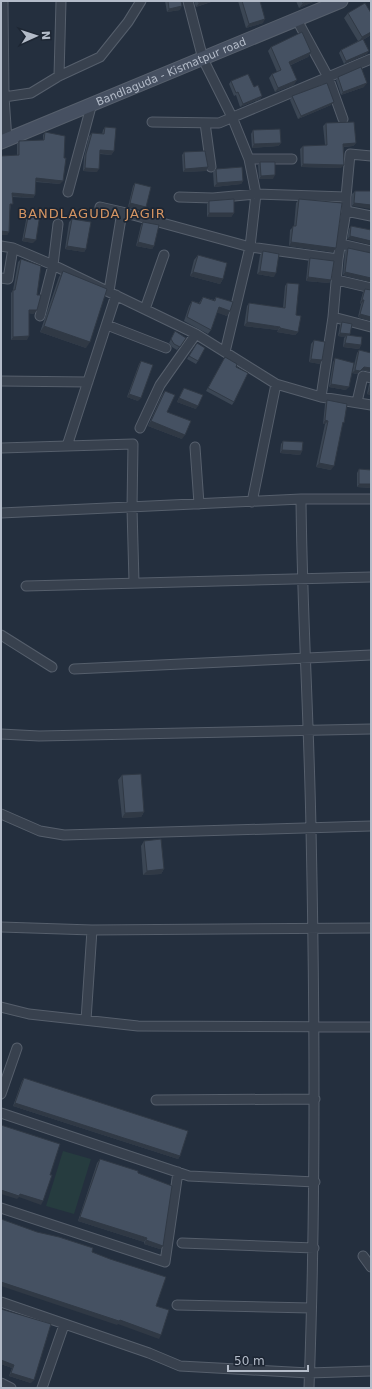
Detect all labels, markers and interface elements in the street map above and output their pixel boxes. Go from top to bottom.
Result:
north arrow [16,16,56,56]
text: N [39,31,52,40]
street label: Bandlaguda - Kismatpur road [94,35,248,108]
district label: BANDLAGUDA JAGIR [18,206,166,221]
scale bar [228,1347,308,1373]
text: 50 m [234,1354,265,1368]

